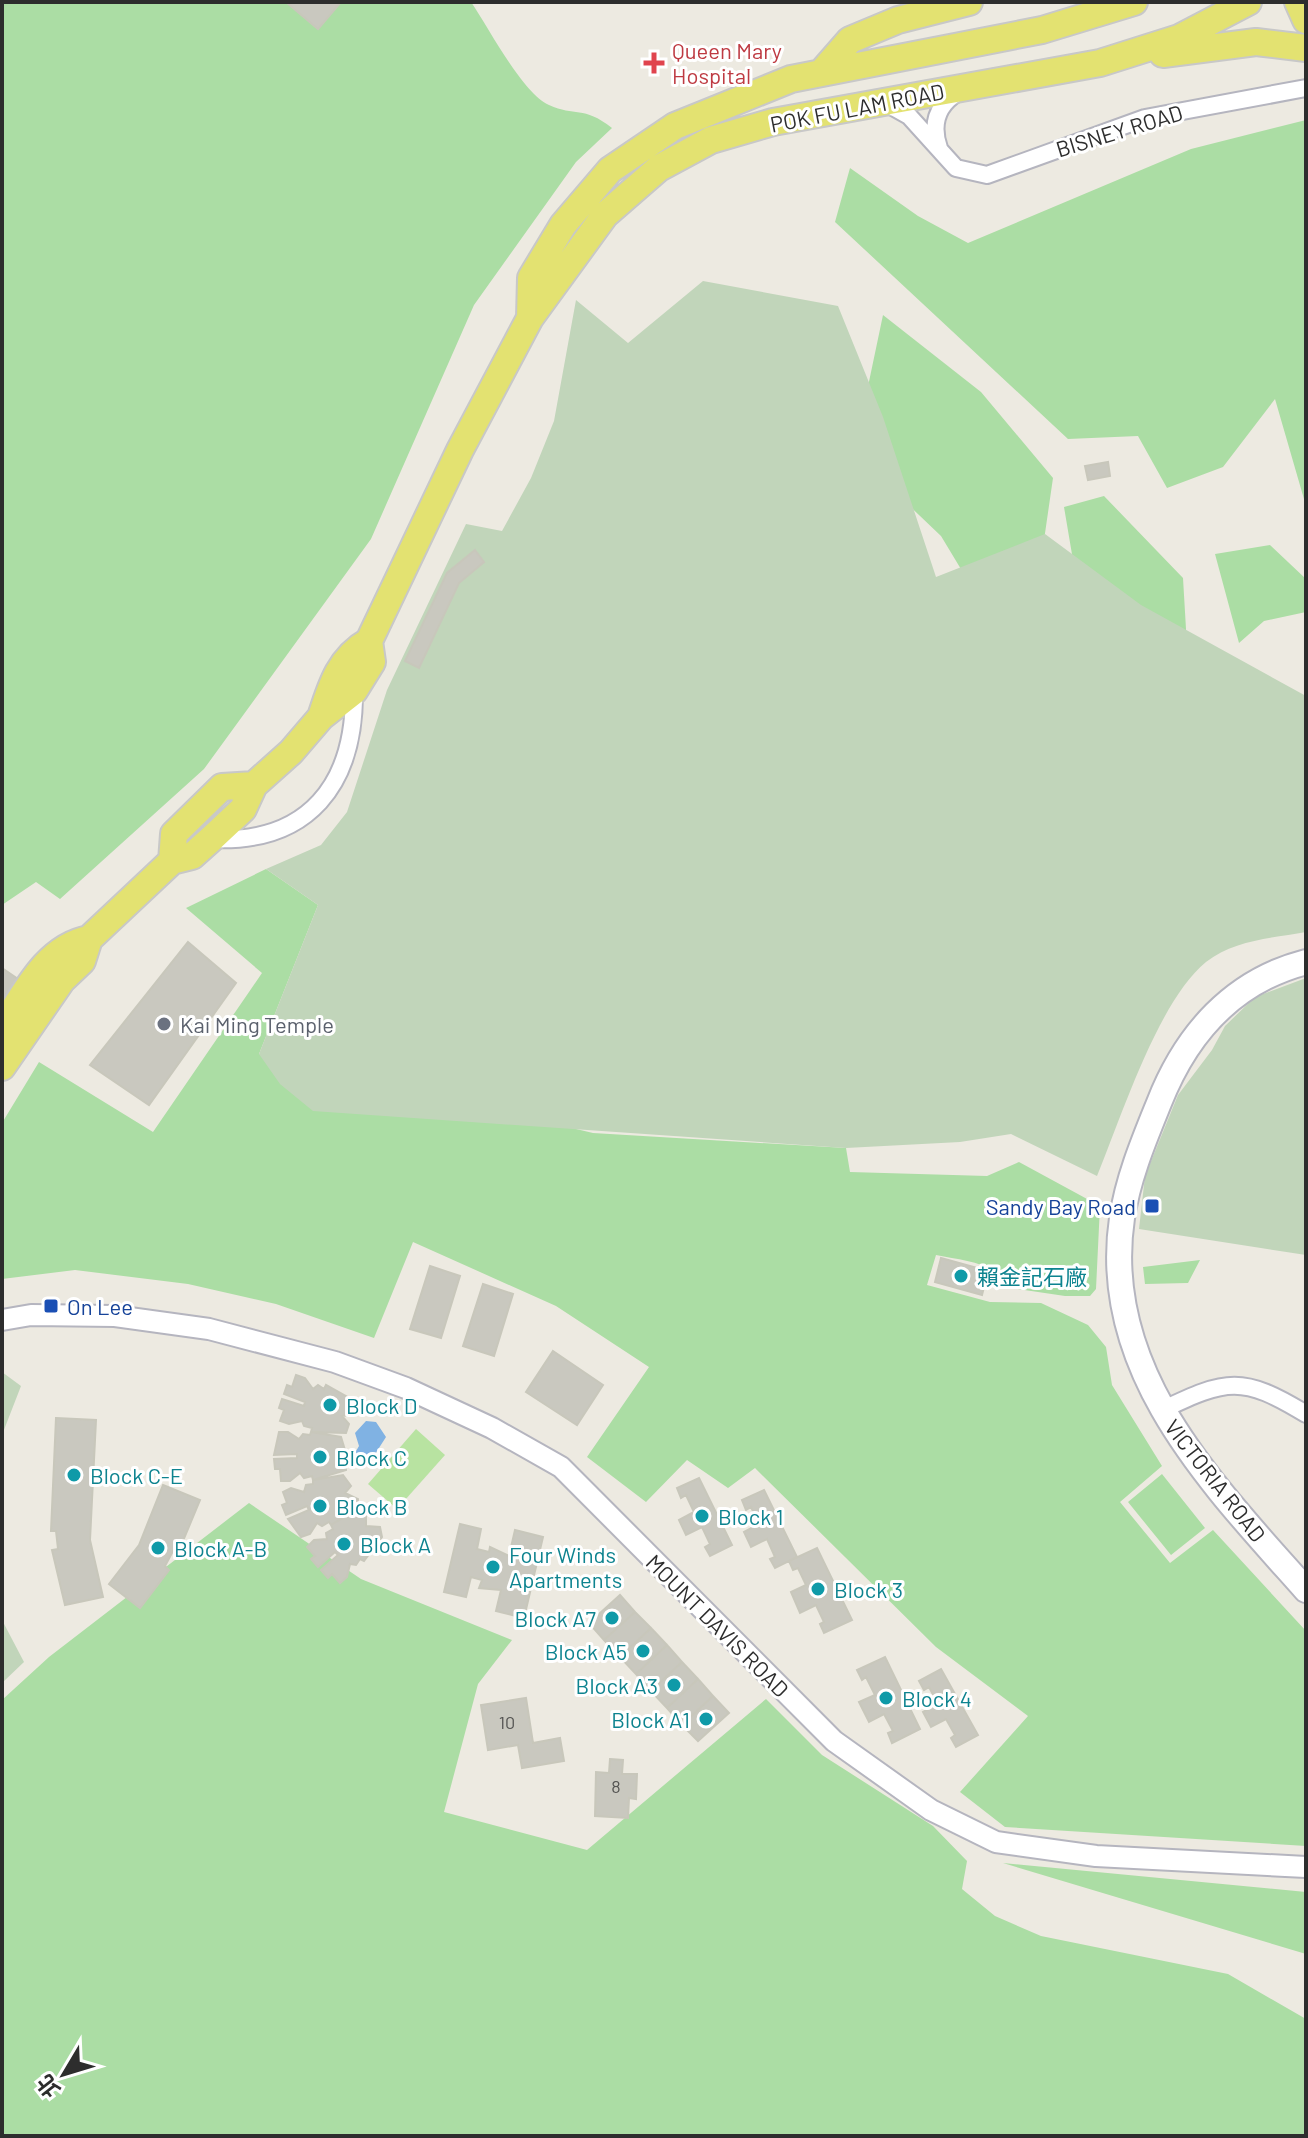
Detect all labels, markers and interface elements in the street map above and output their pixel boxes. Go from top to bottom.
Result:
place label: Queen Mary Hospital [672,37,782,88]
marker: Queen Mary Hospital [643,52,665,74]
street label: POK FU LAM ROAD [768,77,946,137]
street label: BISNEY ROAD [1052,98,1186,162]
place label: Kai Ming Temple [180,1011,334,1037]
marker: Kai Ming Temple [155,1015,173,1033]
place label: Sandy Bay Road [986,1193,1136,1219]
marker: Sandy Bay Road [1143,1197,1161,1215]
place label: 賴金記石廠 [977,1263,1087,1289]
marker: 賴金記石廠 [952,1267,970,1285]
place label: On Lee [67,1293,133,1319]
marker: On Lee [42,1297,60,1315]
place label: Block D [346,1392,417,1418]
marker: Block D [321,1396,339,1414]
street label: VICTORIA ROAD [1160,1414,1272,1546]
place label: Block C [336,1444,407,1470]
marker: Block C [311,1448,329,1466]
place label: Block C-E [90,1462,183,1488]
marker: Block C-E [65,1466,83,1484]
place label: Block B [336,1493,408,1519]
marker: Block B [311,1497,329,1515]
place label: Block 1 [718,1503,783,1529]
marker: Block 1 [693,1507,711,1525]
place label: Block A [360,1531,431,1557]
place label: Block A-B [174,1535,267,1561]
marker: Block A [335,1535,353,1553]
marker: Block A-B [149,1539,167,1557]
place label: Four Winds Apartments [509,1541,622,1592]
street label: MOUNT DAVIS ROAD [641,1548,795,1702]
marker: Four Winds Apartments [484,1558,502,1576]
place label: Block 3 [834,1576,903,1602]
marker: Block 3 [809,1580,827,1598]
place label: Block A7 [515,1605,596,1631]
marker: Block A7 [603,1609,621,1627]
place label: Block A5 [545,1638,627,1664]
marker: Block A5 [634,1642,652,1660]
place label: Block A3 [576,1672,658,1698]
marker: Block A3 [665,1676,683,1694]
place label: Block 4 [902,1685,972,1711]
marker: Block 4 [877,1689,895,1707]
place label: Block A1 [611,1706,690,1732]
marker: Block A1 [697,1710,715,1728]
house number: 10 [499,1711,515,1733]
house number: 8 [611,1775,621,1797]
north arrow [24,2034,104,2114]
text: 北 [30,2070,64,2104]

